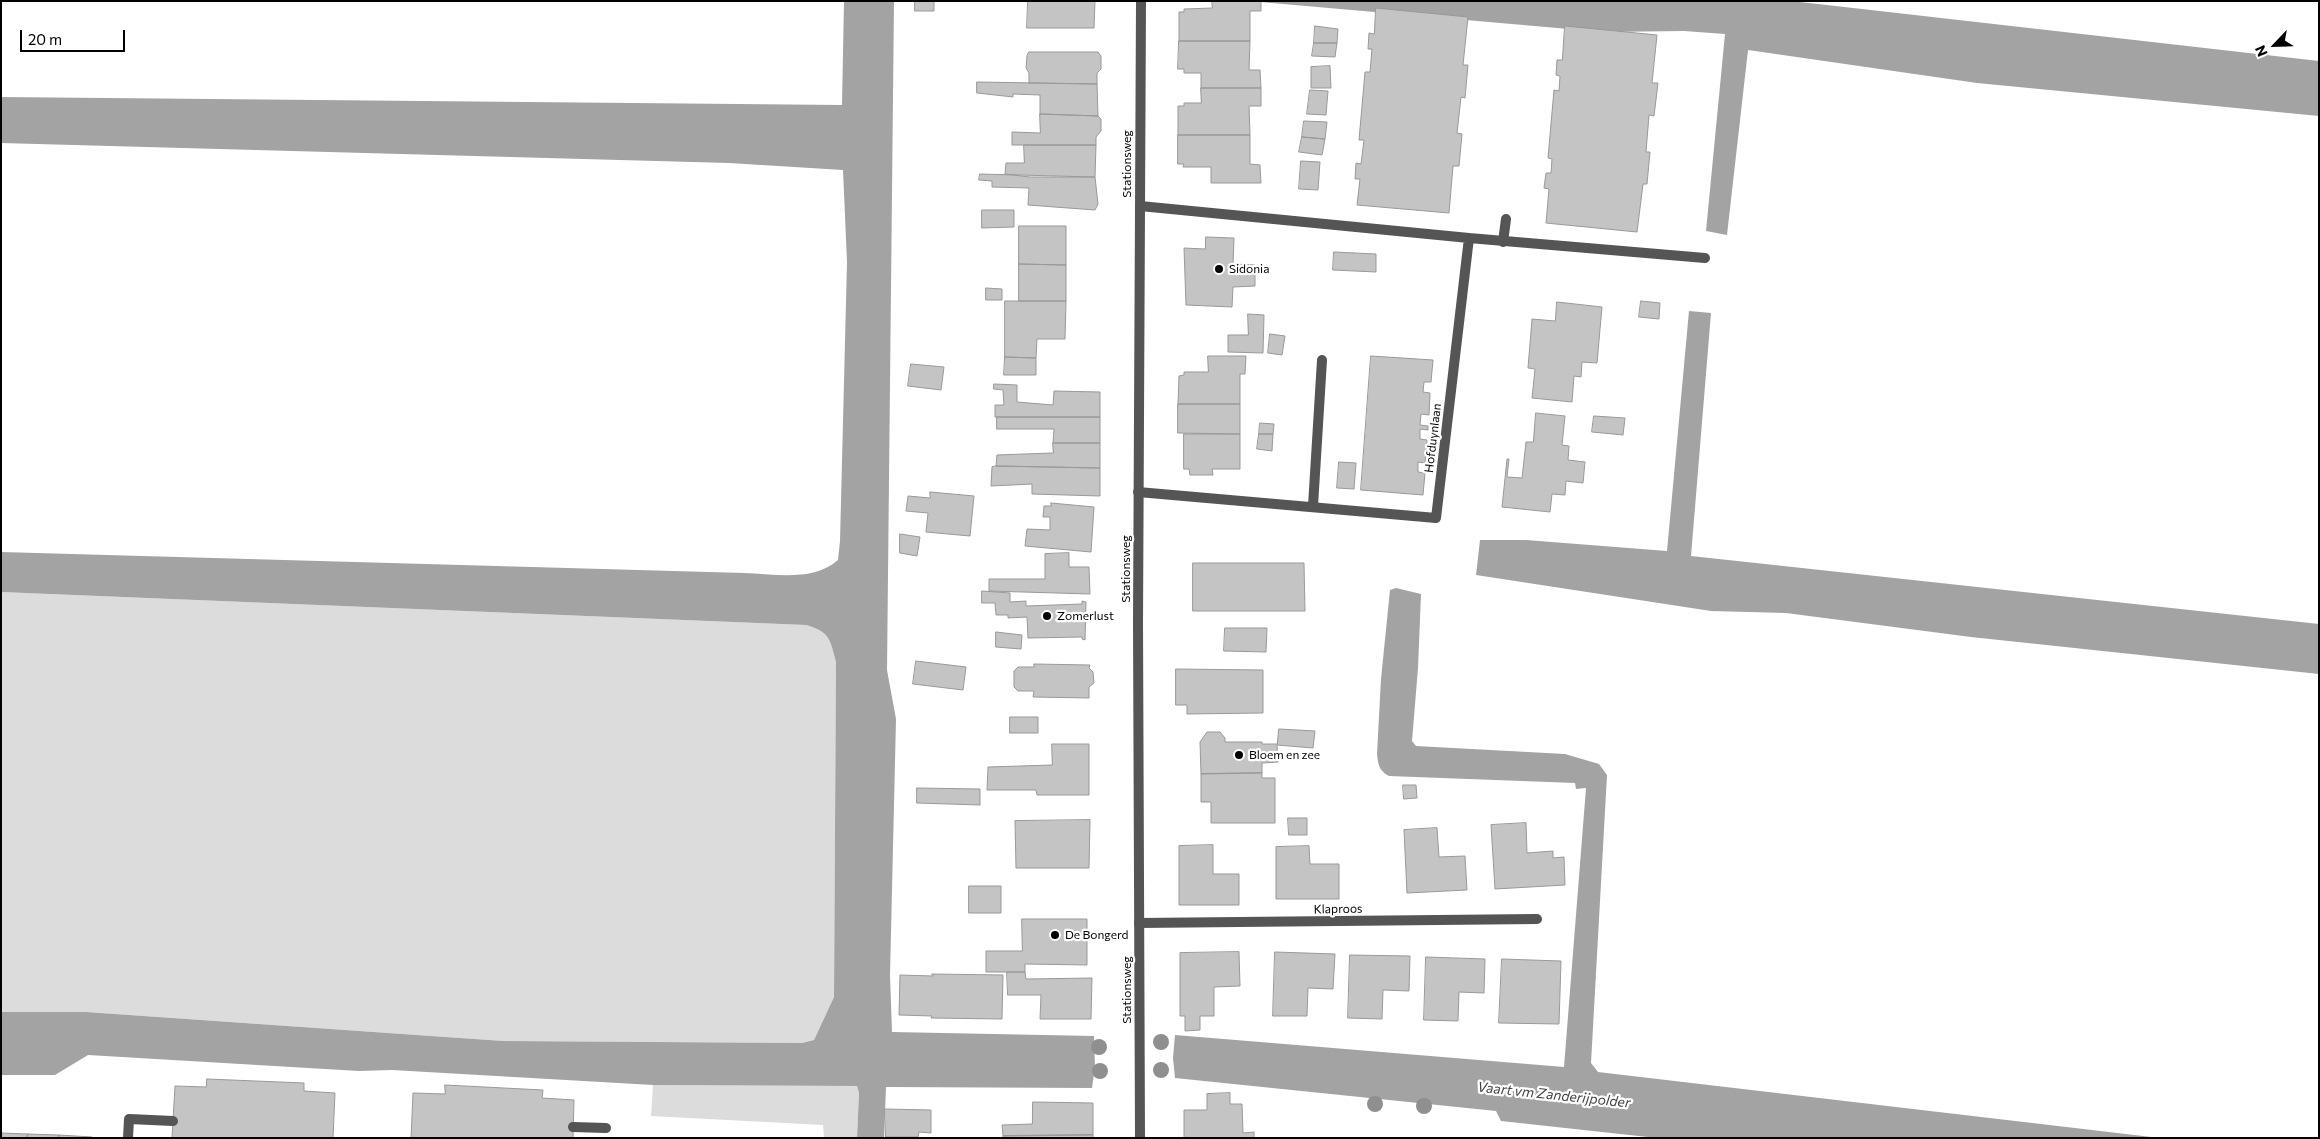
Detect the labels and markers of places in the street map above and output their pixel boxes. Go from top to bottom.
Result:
place label: Sidonia [1229,262,1269,276]
marker: Sidonia [1213,263,1225,275]
place label: Zomerlust [1057,609,1114,623]
marker: Zomerlust [1041,610,1053,622]
place label: Bloem en zee [1249,748,1320,762]
marker: Bloem en zee [1233,749,1245,761]
place label: De Bongerd [1065,928,1128,942]
marker: De Bongerd [1049,929,1061,941]

